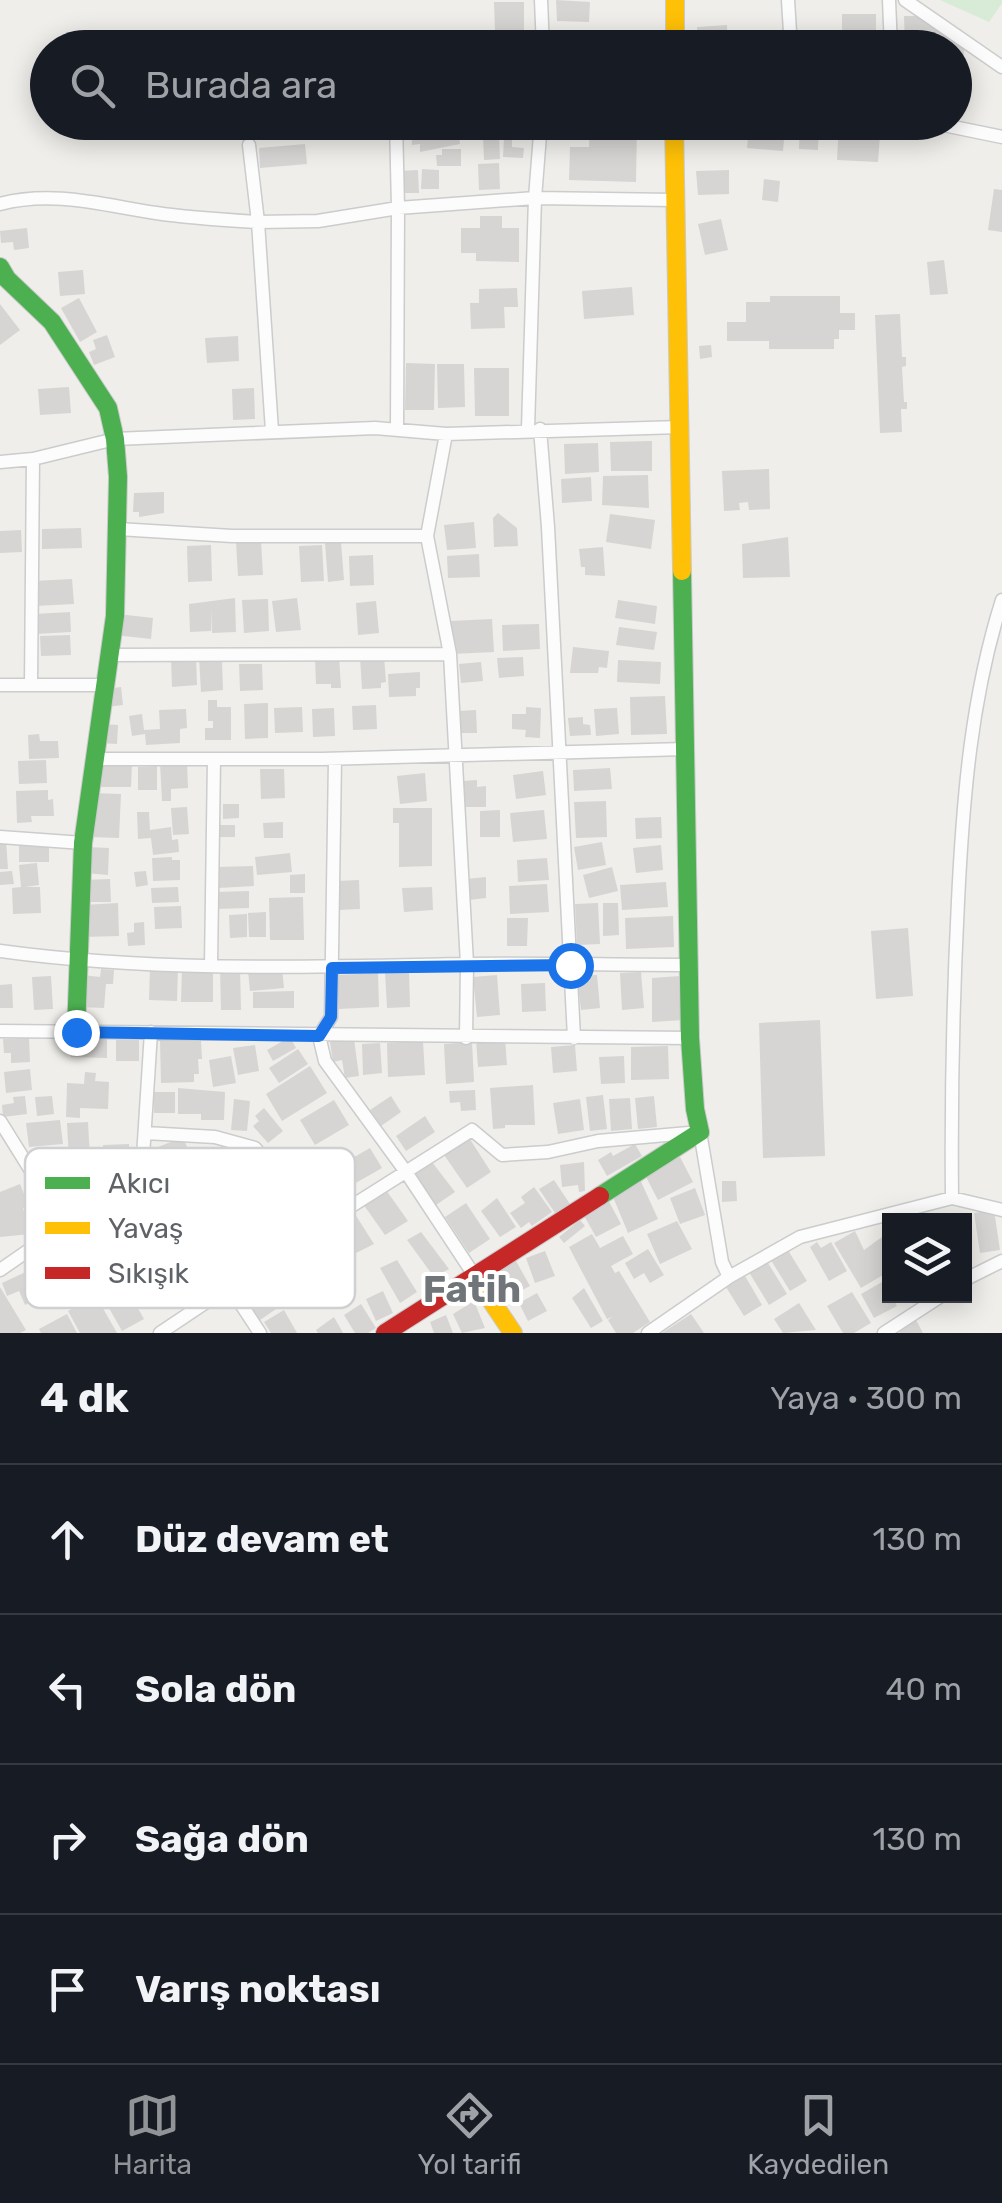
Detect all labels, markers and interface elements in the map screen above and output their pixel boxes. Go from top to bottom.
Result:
search box [30,30,972,140]
icon: search [65,58,120,113]
text: Burada ara [145,62,337,108]
route start [548,943,594,989]
route end [54,1010,100,1056]
legend [25,1148,355,1308]
text: Akıcı [108,1167,170,1200]
text: Yavaş [108,1212,183,1245]
map controls [882,1213,972,1303]
button: layers [882,1213,972,1303]
text: Sıkışık [108,1257,189,1290]
district label: Fatih [423,1266,521,1312]
text: 4 dk [40,1373,129,1423]
text: Yaya · 300 m [770,1379,962,1417]
icon: ahead [40,1512,95,1567]
text: Düz devam et [135,1516,389,1562]
text: 130 m [872,1520,962,1558]
icon: left [40,1662,95,1717]
text: Sola dön [135,1666,296,1712]
text: 40 m [886,1670,962,1708]
icon: right [40,1812,95,1867]
text: Sağa dön [135,1816,309,1862]
text: 130 m [872,1820,962,1858]
icon: arrive [40,1962,95,2017]
text: Varış noktası [135,1966,381,2012]
tab: Harita [113,2088,192,2181]
tab: Yol tarifi [418,2088,522,2181]
tab: Kaydedilen [747,2088,889,2181]

